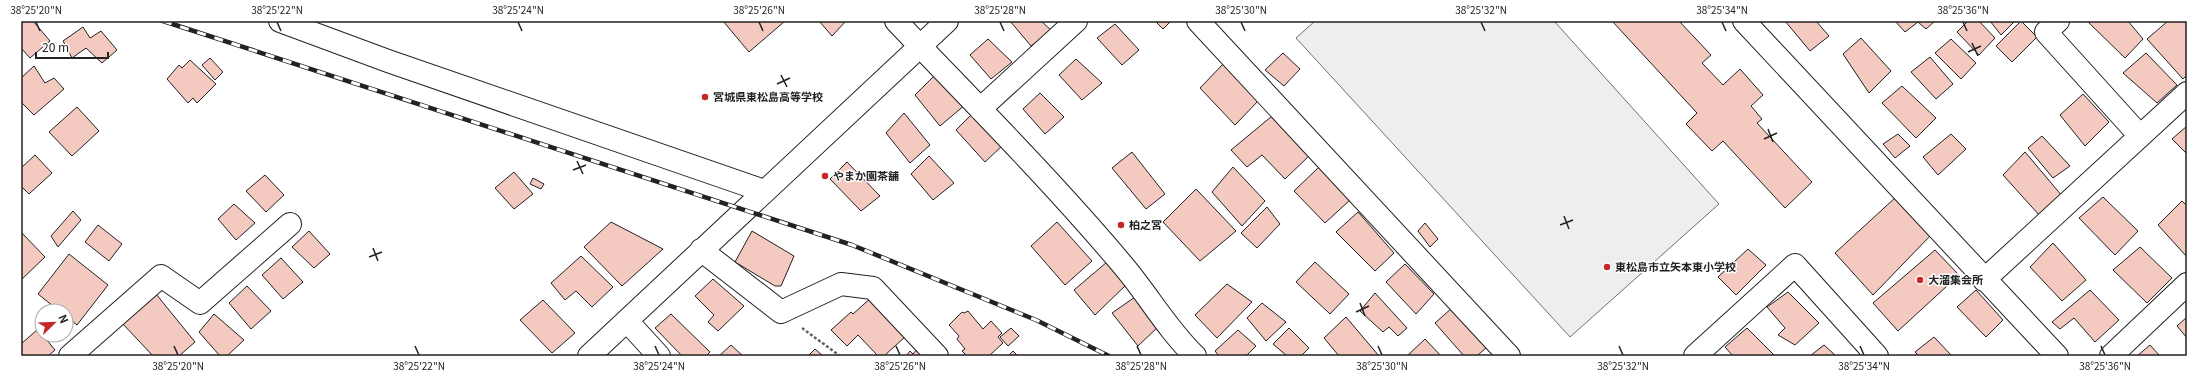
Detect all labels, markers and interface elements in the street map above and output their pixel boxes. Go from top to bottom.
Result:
text: 38°25'20"N [10,2,62,17]
text: 38°25'22"N [251,2,303,17]
text: 38°25'24"N [492,2,544,17]
text: 38°25'26"N [733,2,785,17]
text: 38°25'28"N [974,2,1026,17]
text: 38°25'30"N [1215,2,1267,17]
text: 38°25'32"N [1455,2,1507,17]
text: 38°25'34"N [1696,2,1748,17]
text: 38°25'36"N [1937,2,1989,17]
scale bar [36,34,108,60]
text: 20 m [42,38,69,55]
place label: 宮城県東松島高等学校 [713,88,823,104]
marker: 宮城県東松島高等学校 [700,92,710,102]
place label: やまか園茶舗 [833,167,899,183]
marker: やまか園茶舗 [820,171,830,181]
place label: 柏之宮 [1129,216,1162,232]
marker: 柏之宮 [1116,220,1126,230]
place label: 東松島市立矢本東小学校 [1615,258,1736,274]
marker: 東松島市立矢本東小学校 [1602,262,1612,272]
place label: 大溜集会所 [1928,271,1983,287]
marker: 大溜集会所 [1915,275,1925,285]
north arrow [34,303,74,343]
text: N [55,312,73,326]
text: 38°25'20"N [152,358,204,373]
text: 38°25'22"N [393,358,445,373]
text: 38°25'24"N [633,358,685,373]
text: 38°25'26"N [874,358,926,373]
text: 38°25'28"N [1115,358,1167,373]
text: 38°25'30"N [1356,358,1408,373]
text: 38°25'32"N [1597,358,1649,373]
text: 38°25'34"N [1838,358,1890,373]
text: 38°25'36"N [2079,358,2131,373]

